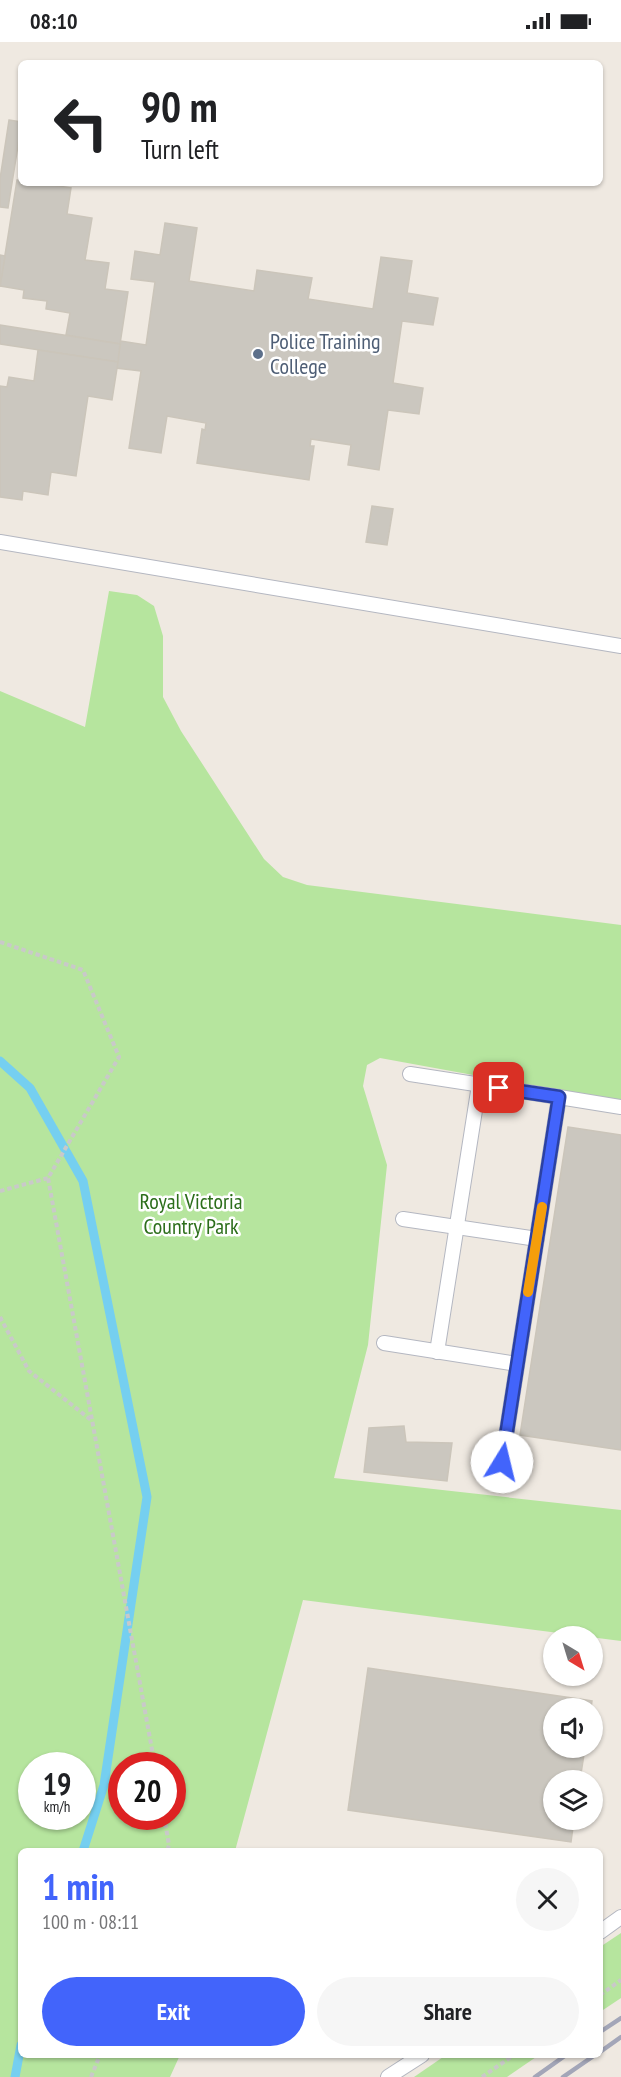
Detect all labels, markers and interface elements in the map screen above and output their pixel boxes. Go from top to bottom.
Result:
text: 08:10 [30,7,78,35]
text: 90 m [141,79,218,134]
icon: left [42,84,120,162]
text: Turn left [141,132,219,166]
place label: Police Training College [270,327,381,380]
marker: Police Training College [251,347,265,361]
pin [473,1062,524,1113]
icon: arrive [482,1071,515,1104]
park label: Royal Victoria Country Park [139,1187,243,1240]
position arrow [470,1430,534,1494]
north arrow [543,1626,603,1686]
map controls [543,1626,603,1830]
button: sound [543,1698,603,1758]
speed limit sign: 20 [108,1752,186,1830]
text: 19 [43,1764,71,1803]
button: layers [543,1770,603,1830]
text: km/h [44,1797,70,1816]
text: 1 min [42,1863,115,1910]
button: close [516,1868,579,1931]
text: 100 m · 08:11 [42,1909,139,1935]
button: Exit [42,1977,305,2046]
button: Share [317,1977,579,2046]

